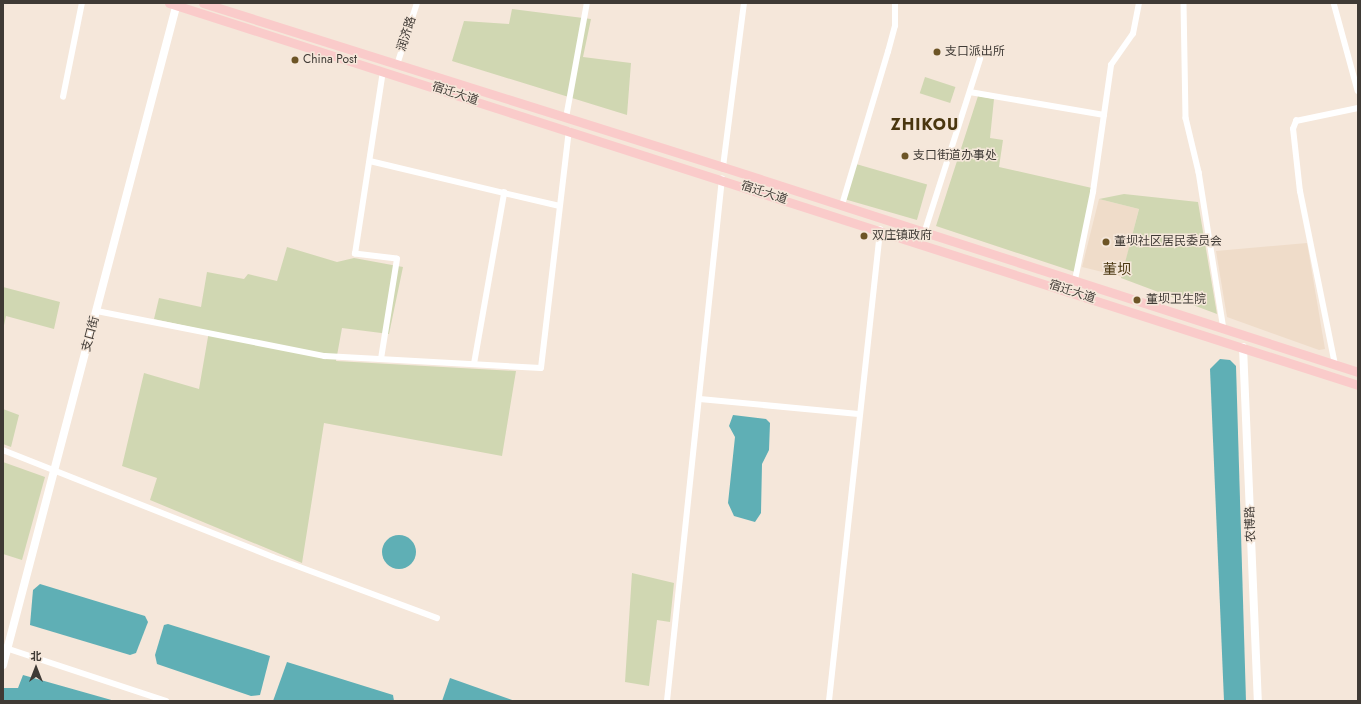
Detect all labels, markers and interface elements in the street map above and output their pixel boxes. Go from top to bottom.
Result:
street label: 润济路 [395,15,419,53]
place label: 支口派出所 [945,45,1005,59]
marker: 支口派出所 [932,47,942,57]
place label: China Post [303,53,357,67]
marker: China Post [290,55,300,65]
street label: 宿迁大道 [430,80,480,108]
district label: ZHIKOU [891,115,959,135]
place label: 支口街道办事处 [913,149,997,163]
marker: 支口街道办事处 [900,151,910,161]
street label: 宿迁大道 [739,179,789,207]
place label: 双庄镇政府 [872,229,932,243]
marker: 双庄镇政府 [859,231,869,241]
place label: 董坝社区居民委员会 [1114,235,1222,249]
marker: 董坝社区居民委员会 [1101,237,1111,247]
district label: 董坝 [1103,261,1131,277]
street label: 宿迁大道 [1047,278,1097,306]
place label: 董坝卫生院 [1146,293,1206,307]
marker: 董坝卫生院 [1131,294,1143,306]
street label: 支口街 [79,315,103,353]
street label: 农博路 [1243,506,1259,542]
north arrow [16,648,56,688]
text: 北 [31,648,42,664]

